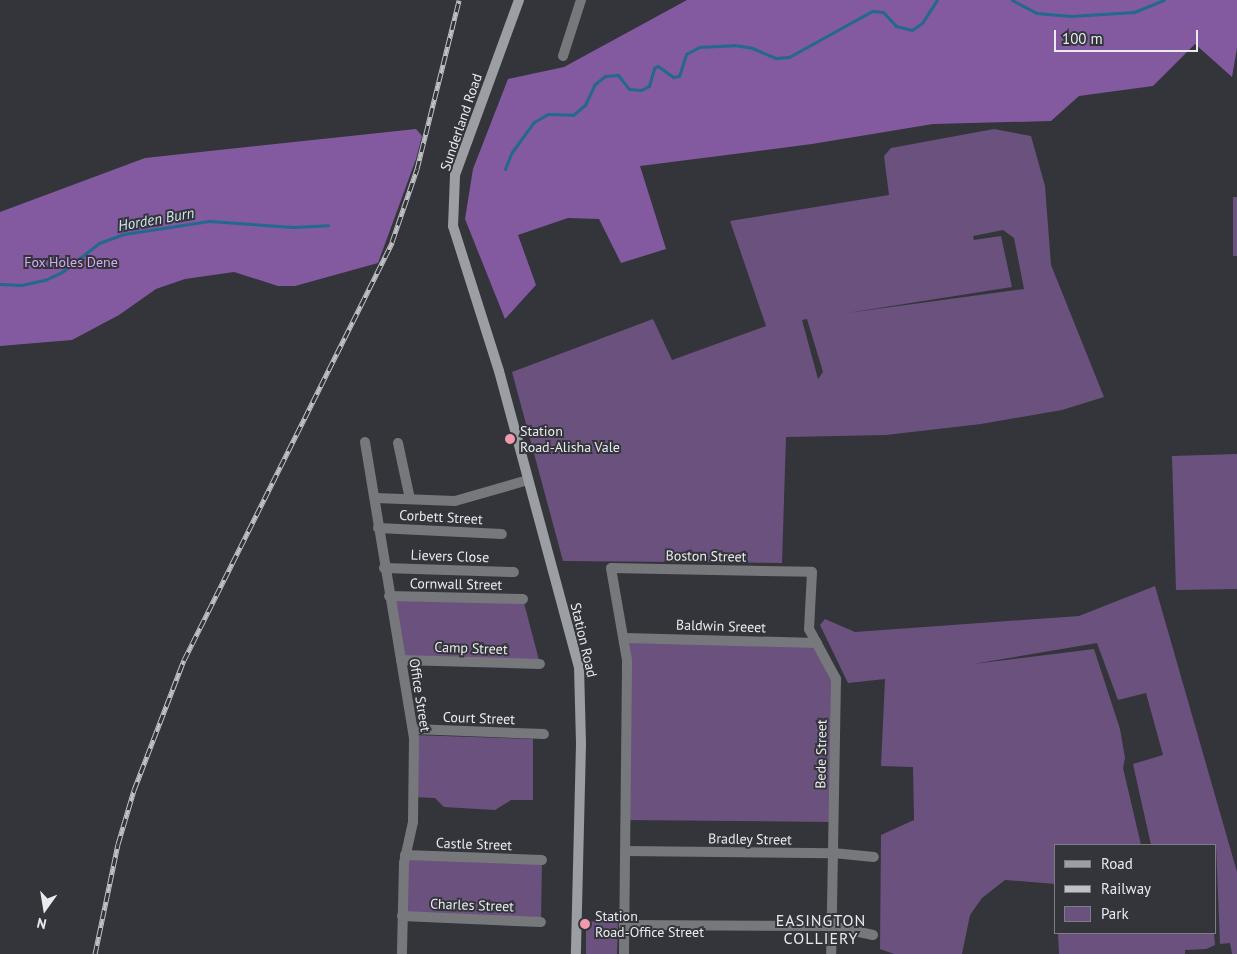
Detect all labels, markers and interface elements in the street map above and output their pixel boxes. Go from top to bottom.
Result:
scale bar [1057,20,1201,52]
text: 100 m [1062,29,1103,48]
street label: Sunderland Road [437,71,485,173]
water label: Horden Burn [116,203,196,235]
park label: Fox Holes Dene [24,254,118,270]
place label: Station Road-Alisha Vale [520,423,620,456]
marker: Station Road-Alisha Vale [504,433,516,445]
street label: Corbett Street [399,506,483,528]
street label: Lievers Close [410,546,490,566]
street label: Boston Street [665,547,747,565]
street label: Cornwall Street [410,575,502,593]
street label: Station Road [567,601,601,679]
street label: Baldwin Sreeet [676,616,766,636]
street label: Camp Street [434,638,508,658]
street label: Office Street [406,657,434,733]
street label: Court Street [443,708,515,728]
street label: Bede Street [812,719,830,789]
street label: Bradley Street [708,830,792,848]
street label: Castle Street [436,834,512,854]
legend [1054,844,1217,934]
text: Road [1101,854,1133,873]
text: Railway [1101,879,1151,898]
north arrow [20,884,70,934]
street label: Charles Street [430,895,514,915]
text: Park [1101,904,1129,923]
place label: Station Road-Office Street [595,908,704,940]
district label: EASINGTON COLLIERY [775,910,867,948]
text: N [35,914,48,933]
marker: Station Road-Office Street [579,918,591,930]

